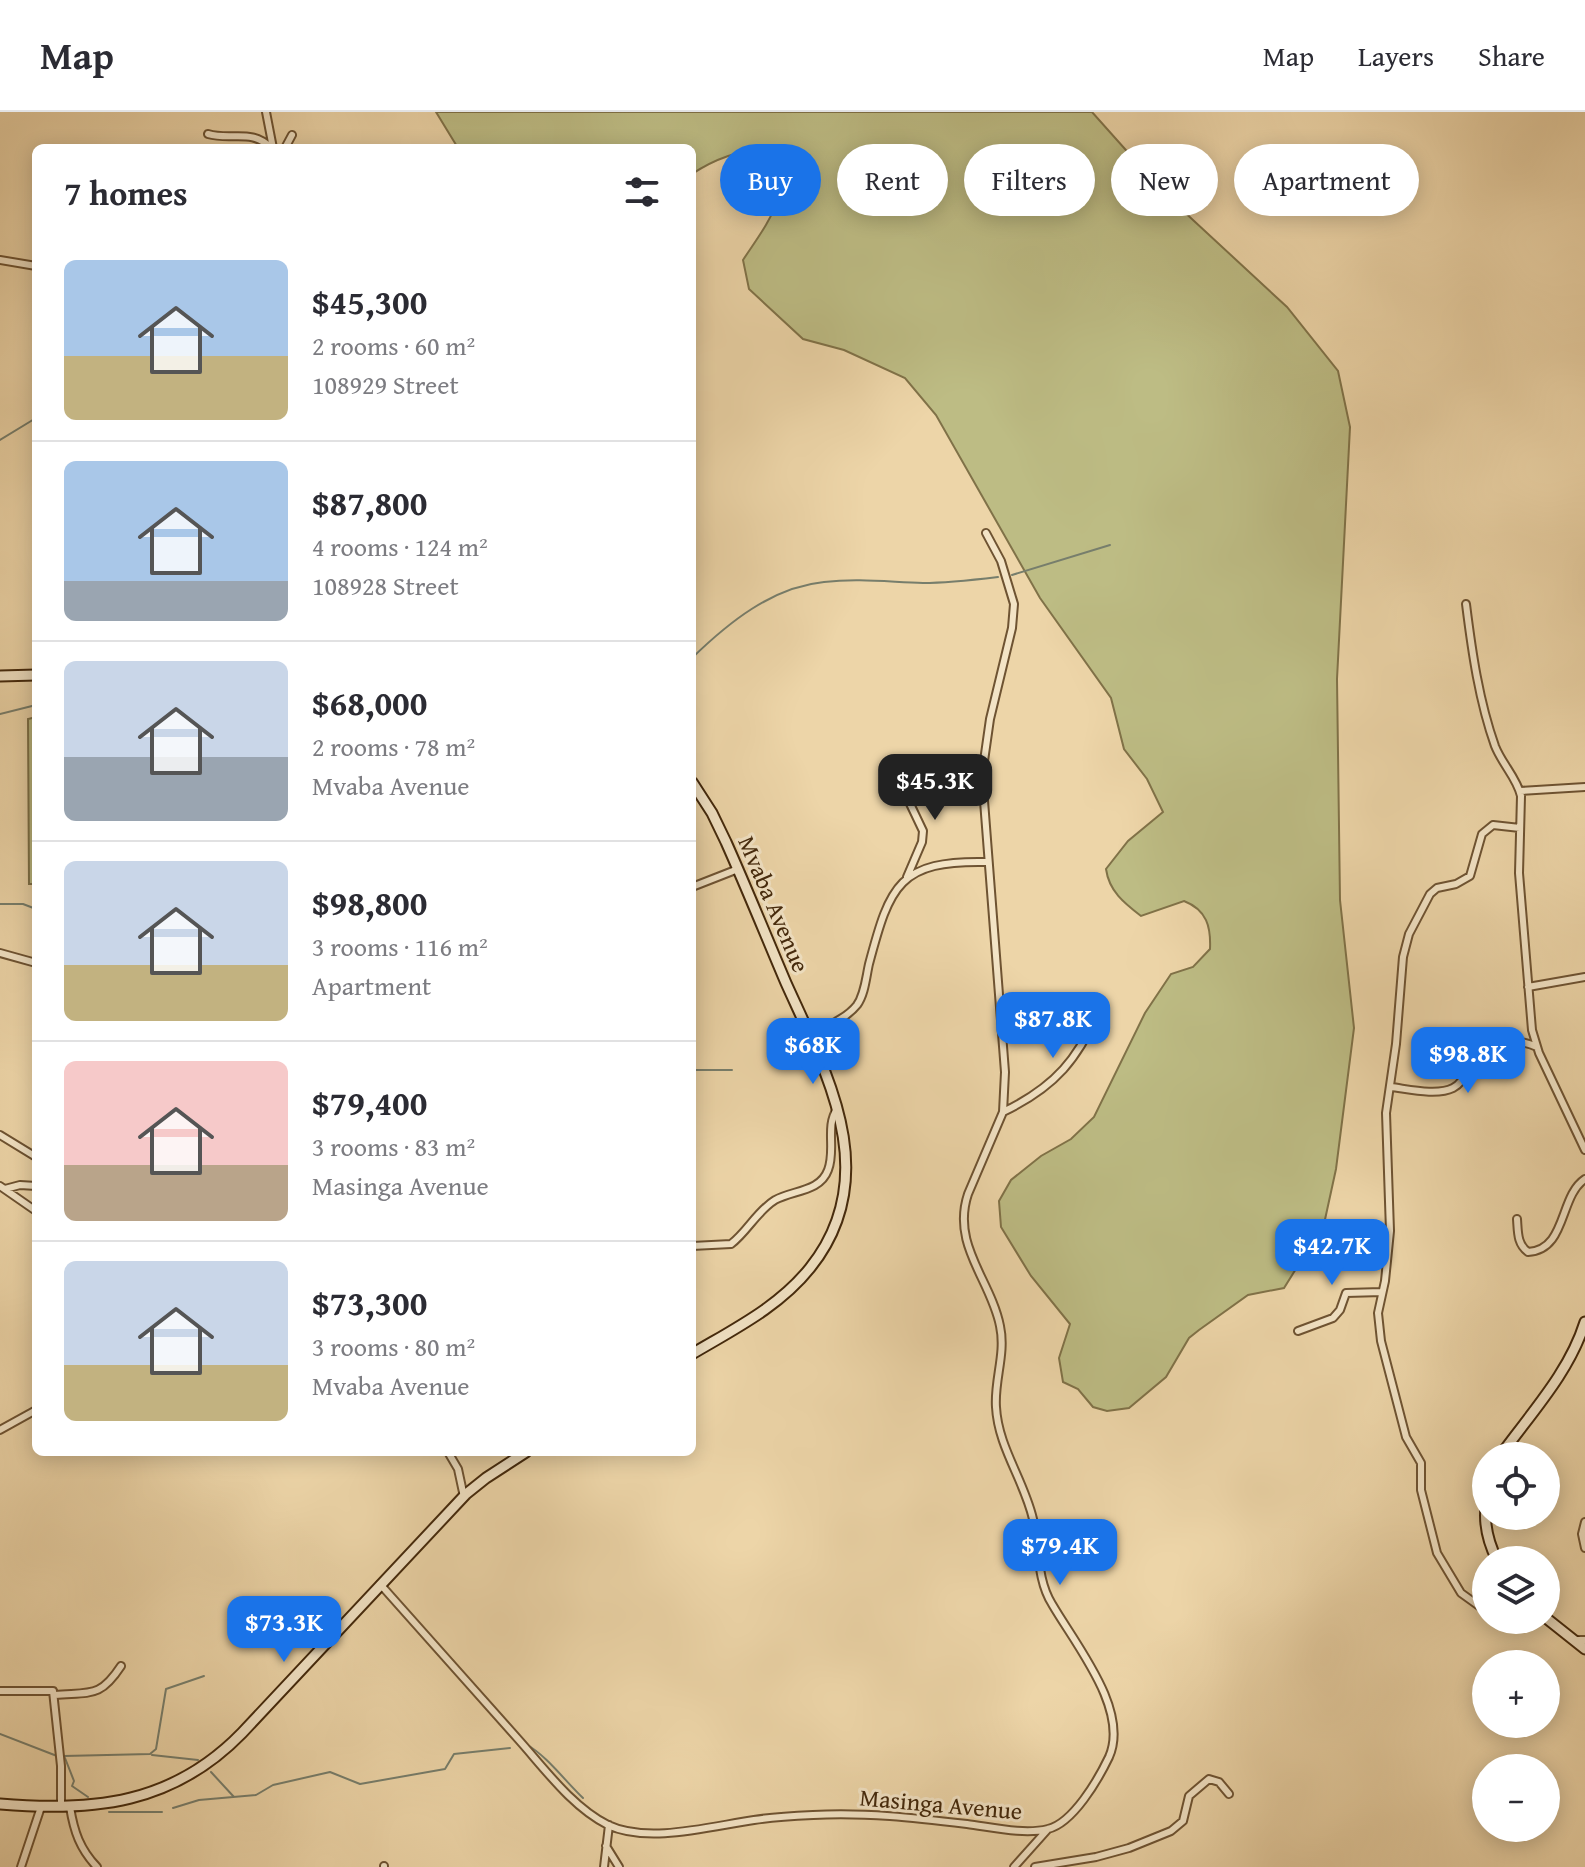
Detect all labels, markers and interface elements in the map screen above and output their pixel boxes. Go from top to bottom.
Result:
text: Map [40,27,114,83]
text: Map [1263,35,1314,76]
text: Layers [1358,35,1434,76]
text: Share [1478,35,1545,76]
chip: Buy [720,144,821,216]
chip: Rent [837,144,948,216]
chip: Filters [964,144,1095,216]
chip: New [1111,144,1218,216]
chip: Apartment [1234,144,1419,216]
text: 7 homes [64,168,188,217]
icon: filters [620,170,664,214]
text: $45,300 [312,277,427,326]
icon: home [128,292,224,388]
text: 2 rooms · 60 m² [312,326,475,365]
text: 108929 Street [312,365,459,404]
text: $87,800 [312,478,427,527]
icon: home [128,493,224,589]
text: 4 rooms · 124 m² [312,527,488,566]
text: 108928 Street [312,566,459,605]
text: $68,000 [312,678,427,727]
icon: home [128,693,224,789]
text: 2 rooms · 78 m² [312,727,475,766]
pin: $45.3K [870,754,1000,822]
text: $45.3K [896,760,974,799]
text: Mvaba Avenue [312,766,469,805]
street label: Mvaba Avenue [730,830,818,978]
text: $98,800 [312,878,427,927]
icon: home [128,893,224,989]
text: 3 rooms · 116 m² [312,927,488,966]
text: Apartment [312,966,431,1005]
pin: $87.8K [988,992,1118,1060]
text: $87.8K [1014,998,1092,1037]
pin: $68K [766,1018,860,1086]
text: $68K [785,1024,841,1063]
pin: $98.8K [1403,1027,1533,1095]
text: $98.8K [1429,1033,1507,1072]
text: $79,400 [312,1078,427,1127]
icon: home [128,1093,224,1189]
text: 3 rooms · 83 m² [312,1127,475,1166]
text: Masinga Avenue [312,1166,489,1205]
pin: $42.7K [1267,1219,1397,1287]
text: $42.7K [1293,1225,1371,1264]
text: $73,300 [312,1278,427,1327]
icon: home [128,1293,224,1389]
text: 3 rooms · 80 m² [312,1327,475,1366]
text: Mvaba Avenue [312,1366,469,1405]
map controls [1472,1442,1560,1842]
button: locate [1472,1442,1560,1530]
pin: $79.4K [995,1519,1125,1587]
text: $79.4K [1021,1525,1099,1564]
button: layers [1472,1546,1560,1634]
pin: $73.3K [219,1596,349,1664]
text: $73.3K [245,1602,323,1641]
button: + [1472,1650,1560,1738]
button: − [1472,1754,1560,1842]
street label: Masinga Avenue [858,1779,1024,1829]

